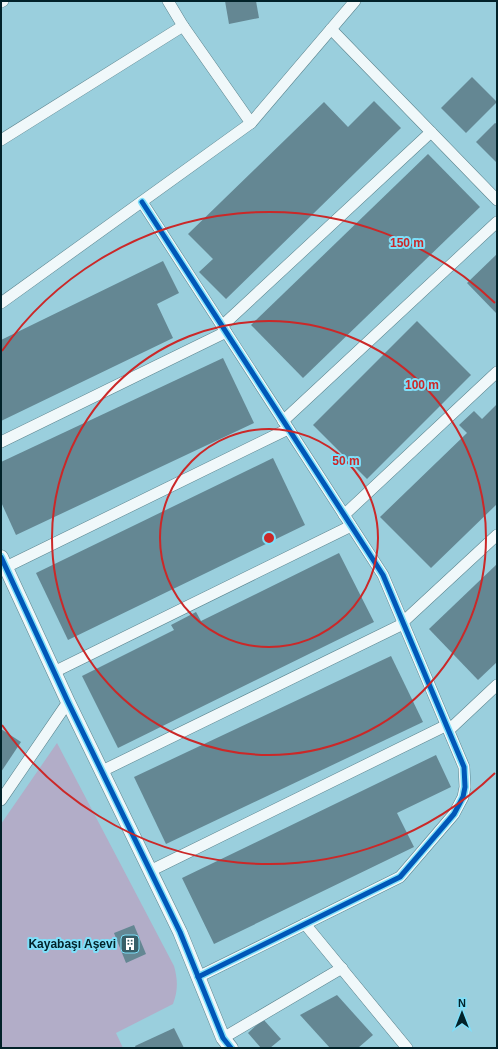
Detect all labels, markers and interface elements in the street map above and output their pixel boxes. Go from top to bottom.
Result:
text: 150 m [390,236,424,250]
text: 100 m [405,378,439,392]
text: 50 m [332,454,360,468]
centre of rings [262,531,276,545]
building icon: Kayabaşı Aşevi [119,933,141,955]
place label: Kayabaşı Aşevi [28,937,116,951]
north arrow [442,993,482,1033]
text: N [458,997,466,1009]

